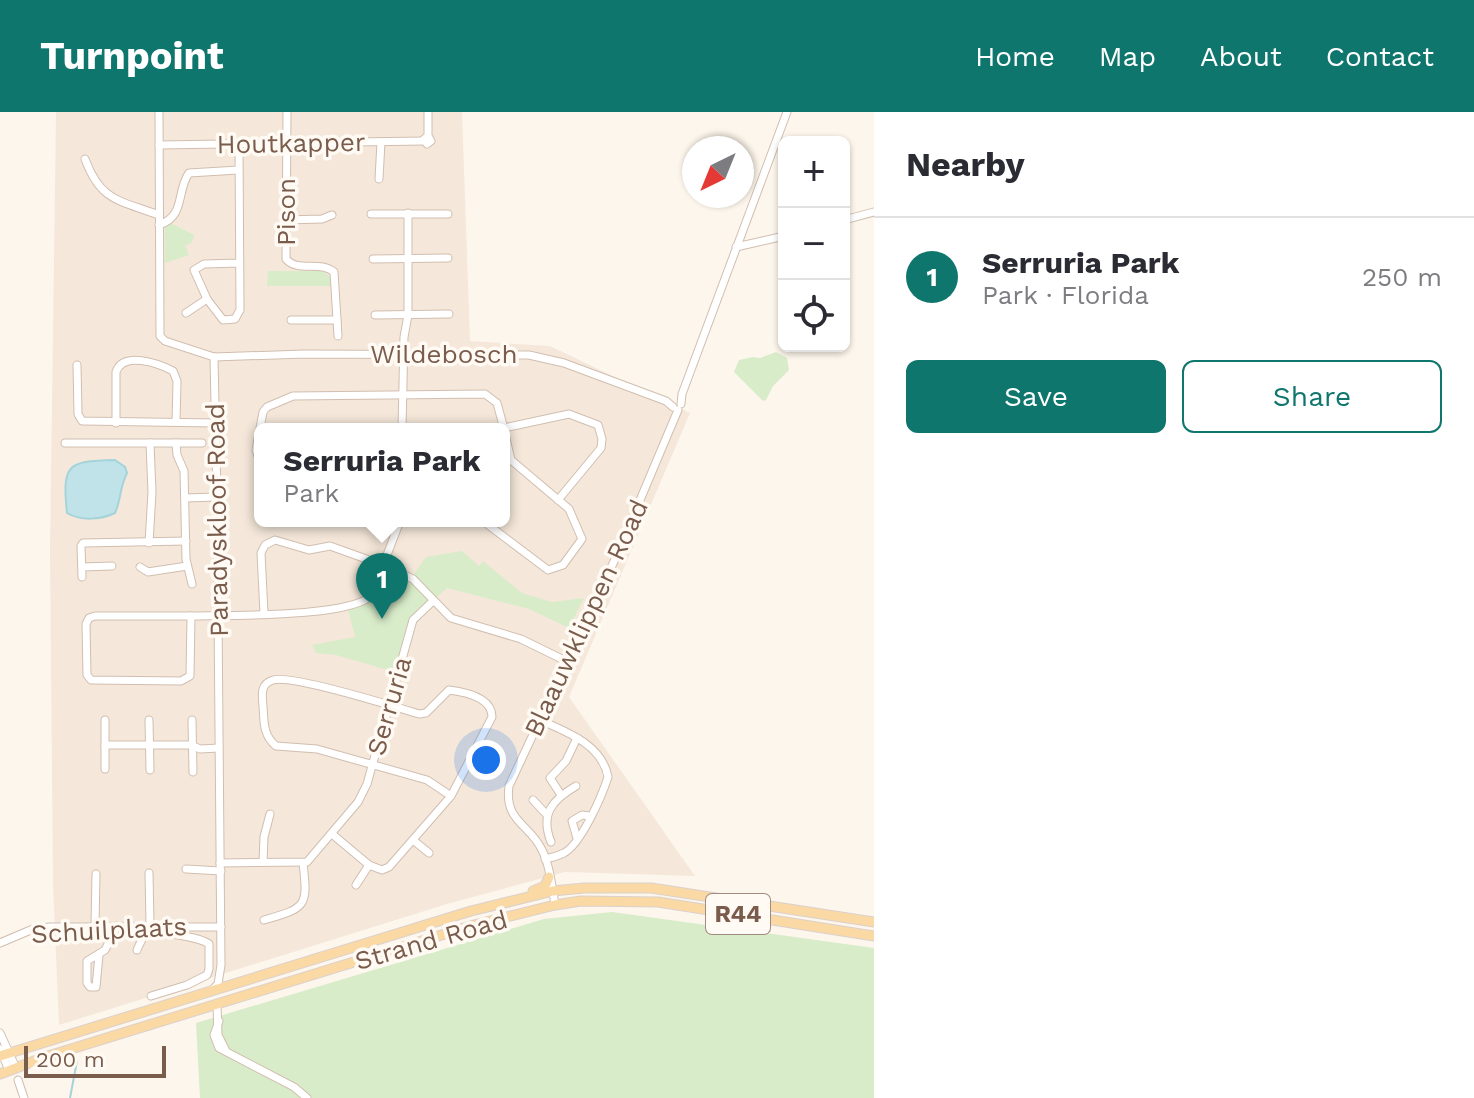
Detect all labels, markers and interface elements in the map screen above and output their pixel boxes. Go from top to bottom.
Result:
text: Turnpoint [40,34,224,78]
text: Home [975,40,1055,73]
text: Map [1099,40,1156,73]
text: About [1200,40,1282,73]
text: Contact [1326,40,1434,73]
street label: Houtkapper [216,127,366,159]
north arrow [682,136,754,208]
map controls [778,136,850,352]
button: + [778,136,850,208]
text: Nearby [906,144,1025,184]
street label: Pison [271,178,301,246]
button: − [778,208,850,280]
text: Serruria Park [982,245,1179,280]
text: 1 [926,262,938,292]
text: 250 m [1362,262,1442,292]
button: locate [778,280,850,352]
text: Park · Florida [982,280,1149,310]
street label: Wildebosch [370,339,518,369]
button: Save [906,360,1166,433]
button: Share [1182,360,1442,433]
street label: Paradyskloof Road [200,403,234,637]
popup [254,423,510,527]
text: Serruria Park [283,443,481,478]
text: Park [283,478,339,508]
street label: Blaauwklippen Road [518,495,654,741]
pin: 1 [356,553,408,619]
street label: Serruria [361,653,417,759]
your location [466,740,506,780]
road number: R44 [706,894,770,934]
street label: Strand Road [351,904,511,976]
street label: Schuilplaats [30,911,188,949]
scale bar [24,1042,166,1078]
text: 200 m [36,1047,105,1072]

